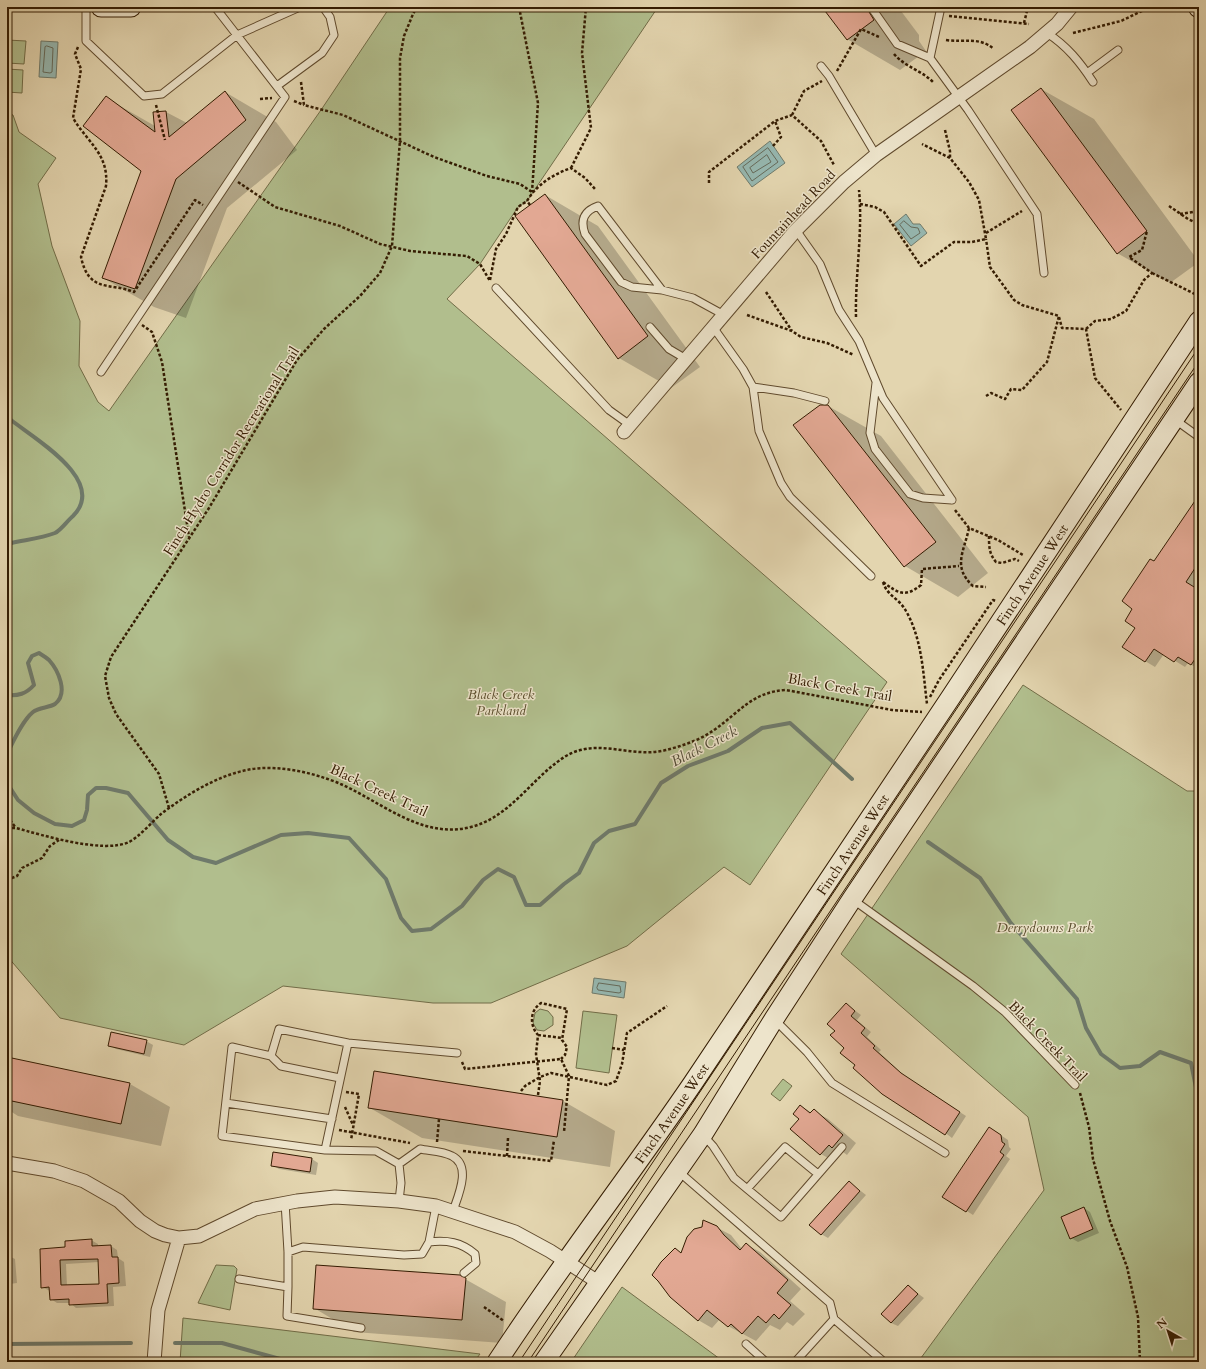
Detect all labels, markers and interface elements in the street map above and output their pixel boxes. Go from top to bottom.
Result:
street label: Fountainhead Road [747,165,840,263]
street label: Finch Hydro Corridor Recreational Trail [159,343,304,559]
street label: Finch Avenue West [992,520,1073,629]
street label: Black Creek Trail [786,669,894,706]
park label: Black Creek Parkland [468,685,535,720]
water label: Black Creek [667,721,741,771]
street label: Black Creek Trail [327,760,431,822]
street label: Finch Avenue West [812,790,894,899]
park label: Derrydowns Park [997,918,1094,937]
street label: Black Creek Trail [1004,997,1091,1086]
street label: Finch Avenue West [631,1059,714,1167]
north arrow [1148,1311,1188,1351]
text: N [1154,1314,1171,1332]

